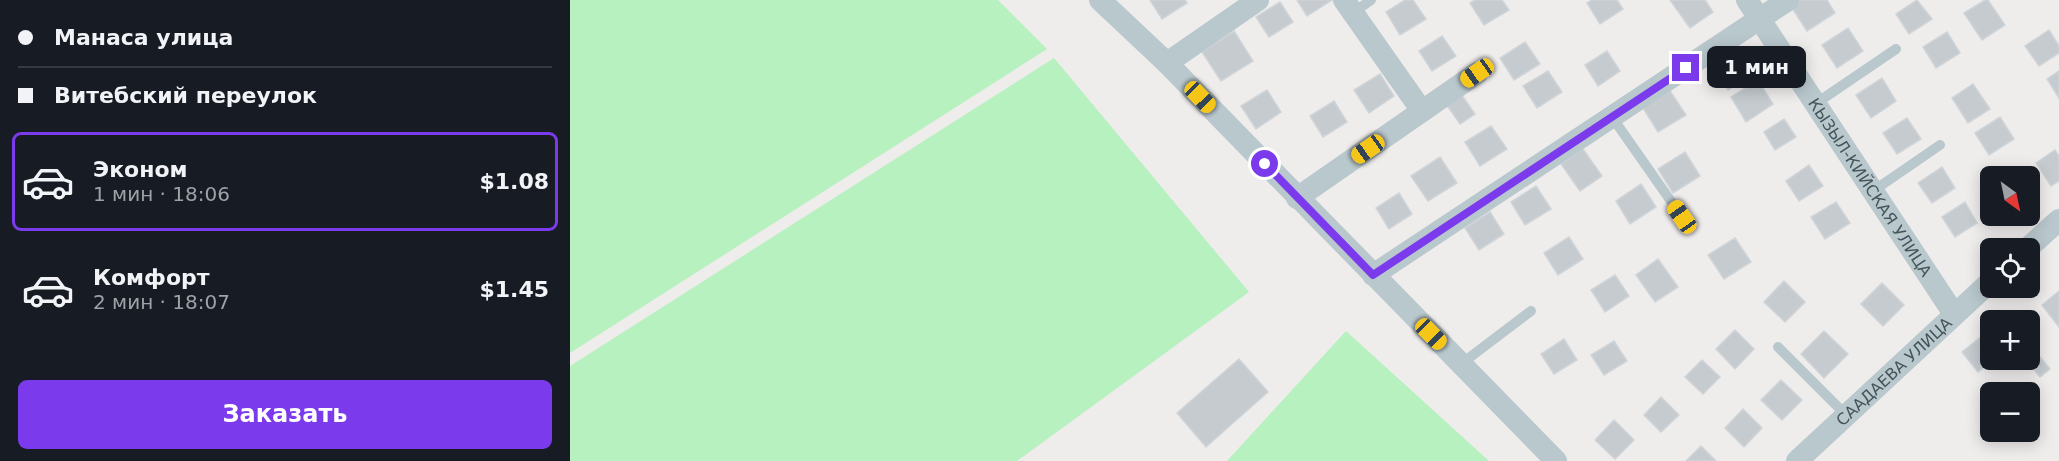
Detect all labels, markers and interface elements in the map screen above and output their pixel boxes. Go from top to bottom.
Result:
text: Манаса улица [54,25,233,50]
callout: 1 мин [1707,47,1806,89]
route end [1672,54,1699,81]
car [1457,55,1497,91]
text: 1 мин [1724,55,1789,79]
car [1181,78,1219,116]
text: Витебский переулок [54,83,317,108]
street label: КЫЗЫЛ-КИЙСКАЯ УЛИЦА [1804,94,1936,280]
car [1348,131,1388,167]
route start [1251,150,1278,177]
icon: car [21,155,75,209]
text: Эконом [93,157,188,182]
north arrow [1980,166,2040,226]
map controls [1980,166,2040,442]
text: $1.08 [479,169,549,194]
text: 1 мин · 18:06 [93,182,230,206]
car [1664,197,1700,237]
button: locate [1980,238,2040,298]
icon: car [21,263,75,317]
text: Комфорт [93,265,210,290]
text: $1.45 [479,277,549,302]
text: 2 мин · 18:07 [93,290,230,314]
button: + [1980,310,2040,370]
street label: СААДАЕВА УЛИЦА [1832,313,1956,430]
car [1412,315,1450,353]
button: Заказать [18,380,552,449]
button: − [1980,382,2040,442]

